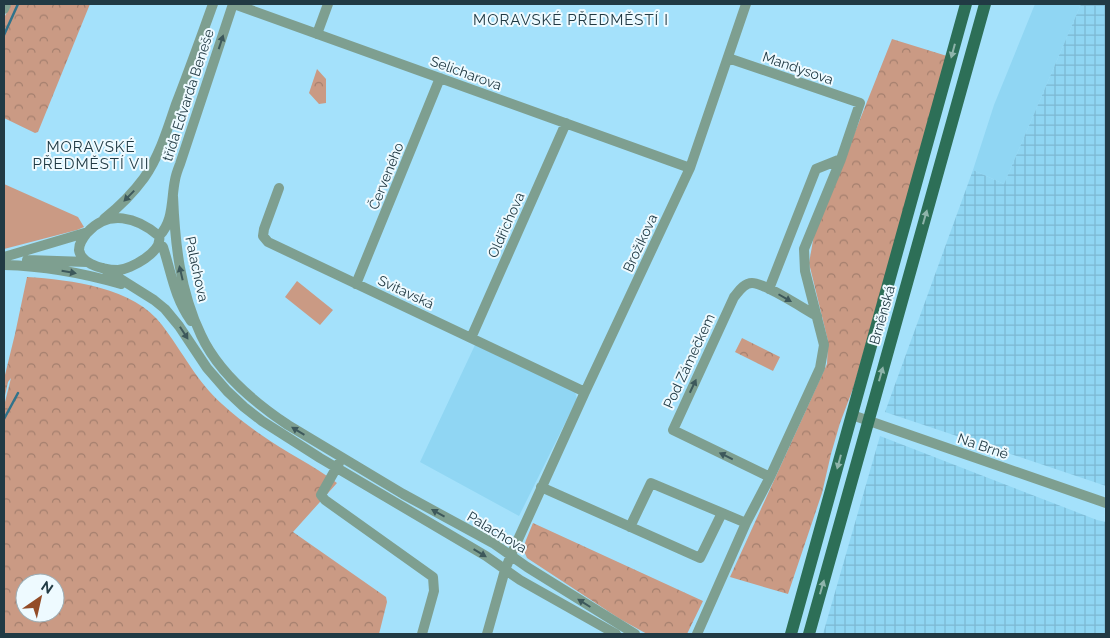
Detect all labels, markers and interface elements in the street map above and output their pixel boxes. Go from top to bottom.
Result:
district label: MORAVSKÉ PŘEDMĚSTÍ I [473,10,669,29]
street label: třída Edvarda Beneše [159,27,217,163]
one-way arrow [218,34,225,49]
one-way arrow [948,43,956,58]
street label: Mandysova [760,48,836,88]
street label: Selicharova [428,53,504,93]
district label: MORAVSKÉ PŘEDMĚSTÍ VII [32,138,150,173]
street label: Červeného [363,139,407,212]
one-way arrow [123,190,135,202]
street label: Oldřichova [484,190,528,260]
one-way arrow [921,210,929,225]
street label: Brožíkova [620,211,660,275]
street label: Palachova [182,235,212,303]
one-way arrow [177,266,185,281]
one-way arrow [62,269,78,277]
street label: Svitavská [375,272,437,312]
street label: Brněnská [866,284,898,346]
one-way arrow [778,294,793,302]
street label: Pod Zámečkem [660,311,718,411]
one-way arrow [179,327,189,340]
one-way arrow [877,366,885,381]
one-way arrow [689,379,697,393]
one-way arrow [291,427,306,435]
street label: Na Brně [956,430,1010,462]
one-way arrow [719,452,734,460]
one-way arrow [835,454,843,469]
street label: Palachova [464,508,530,556]
one-way arrow [431,509,446,517]
one-way arrow [473,549,486,558]
north arrow [15,573,65,623]
text: N [38,578,56,597]
one-way arrow [818,580,826,595]
one-way arrow [577,598,591,607]

